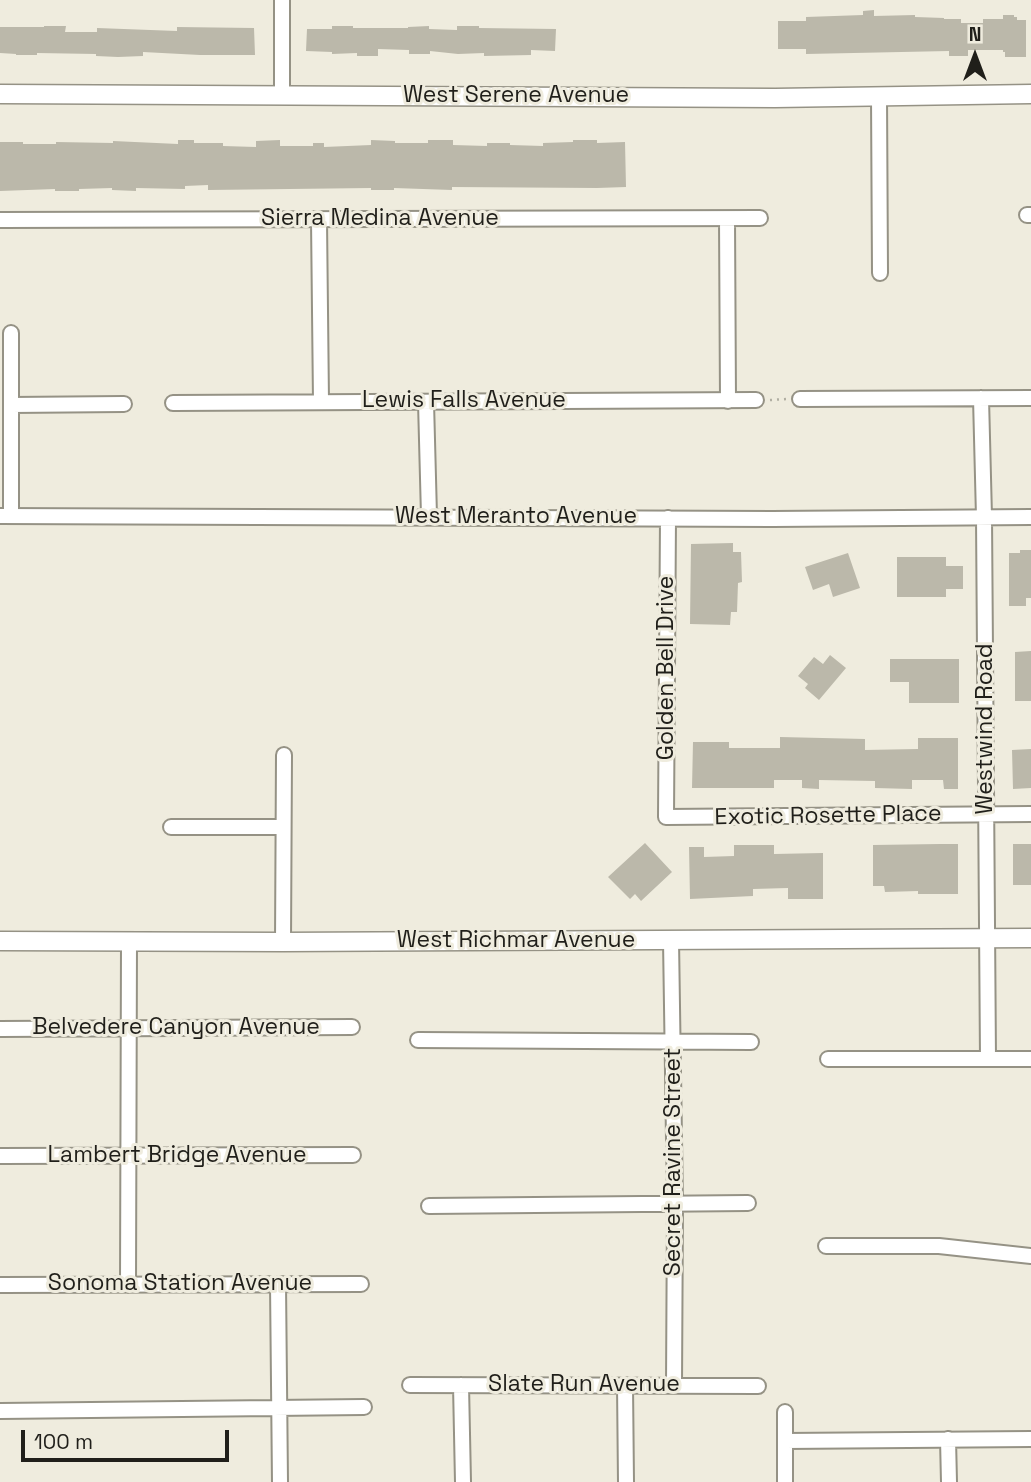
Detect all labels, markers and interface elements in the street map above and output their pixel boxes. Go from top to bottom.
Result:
north arrow [940,21,1010,91]
text: N [969,22,981,47]
street label: West Serene Avenue [403,82,629,110]
street label: Sierra Medina Avenue [261,205,499,233]
street label: Lewis Falls Avenue [362,387,566,415]
street label: West Meranto Avenue [395,503,637,531]
street label: Golden Bell Drive [653,576,681,760]
street label: Westwind Road [972,643,1000,815]
street label: Exotic Rosette Place [714,800,942,832]
street label: West Richmar Avenue [397,927,635,955]
street label: Belvedere Canyon Avenue [32,1014,320,1042]
street label: Secret Ravine Street [660,1048,688,1276]
street label: Lambert Bridge Avenue [48,1142,306,1170]
street label: Sonoma Station Avenue [48,1270,312,1298]
street label: Slate Run Avenue [488,1371,680,1399]
scale bar [24,1416,233,1460]
text: 100 m [34,1428,93,1455]

